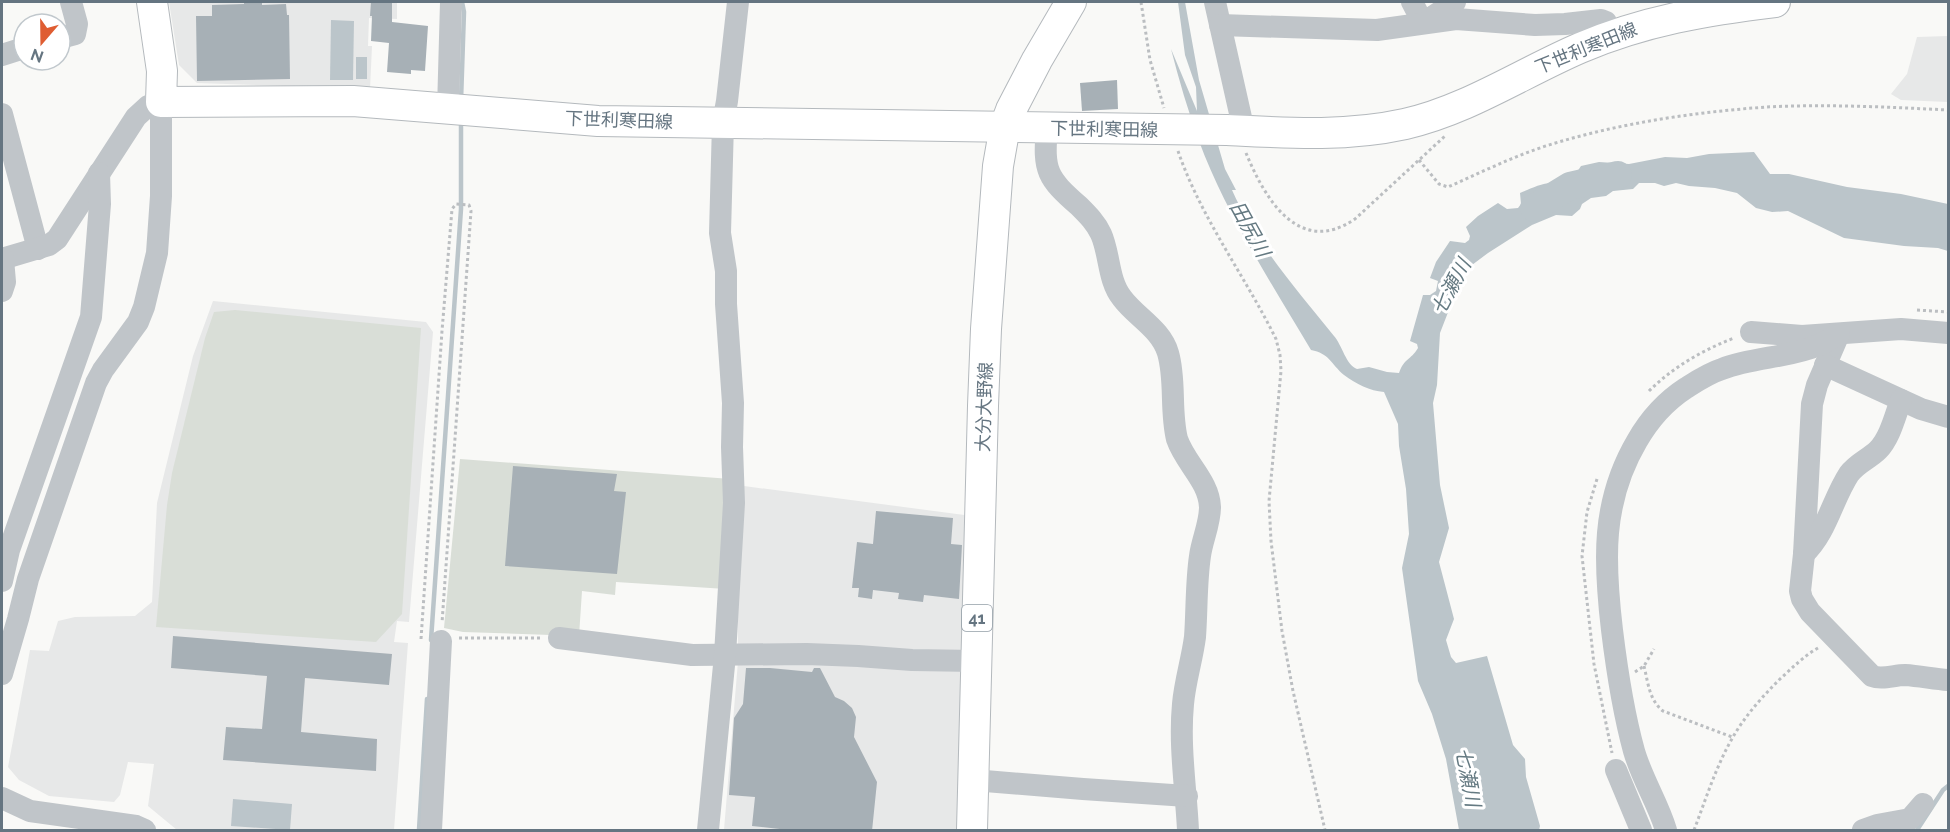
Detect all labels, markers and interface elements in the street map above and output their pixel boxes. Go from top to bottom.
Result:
north arrow [12,12,72,72]
street label: 下世利寒田線 [1532,18,1640,78]
text: N [28,45,46,67]
street label: 下世利寒田線 [565,108,673,132]
street label: 下世利寒田線 [1050,118,1158,140]
water label: 田尻川 [1225,197,1276,263]
water label: 七瀬川 [1426,253,1477,319]
street label: 大分大野線 [972,362,996,452]
road number: 41 [962,605,992,631]
water label: 七瀬川 [1450,745,1486,811]

